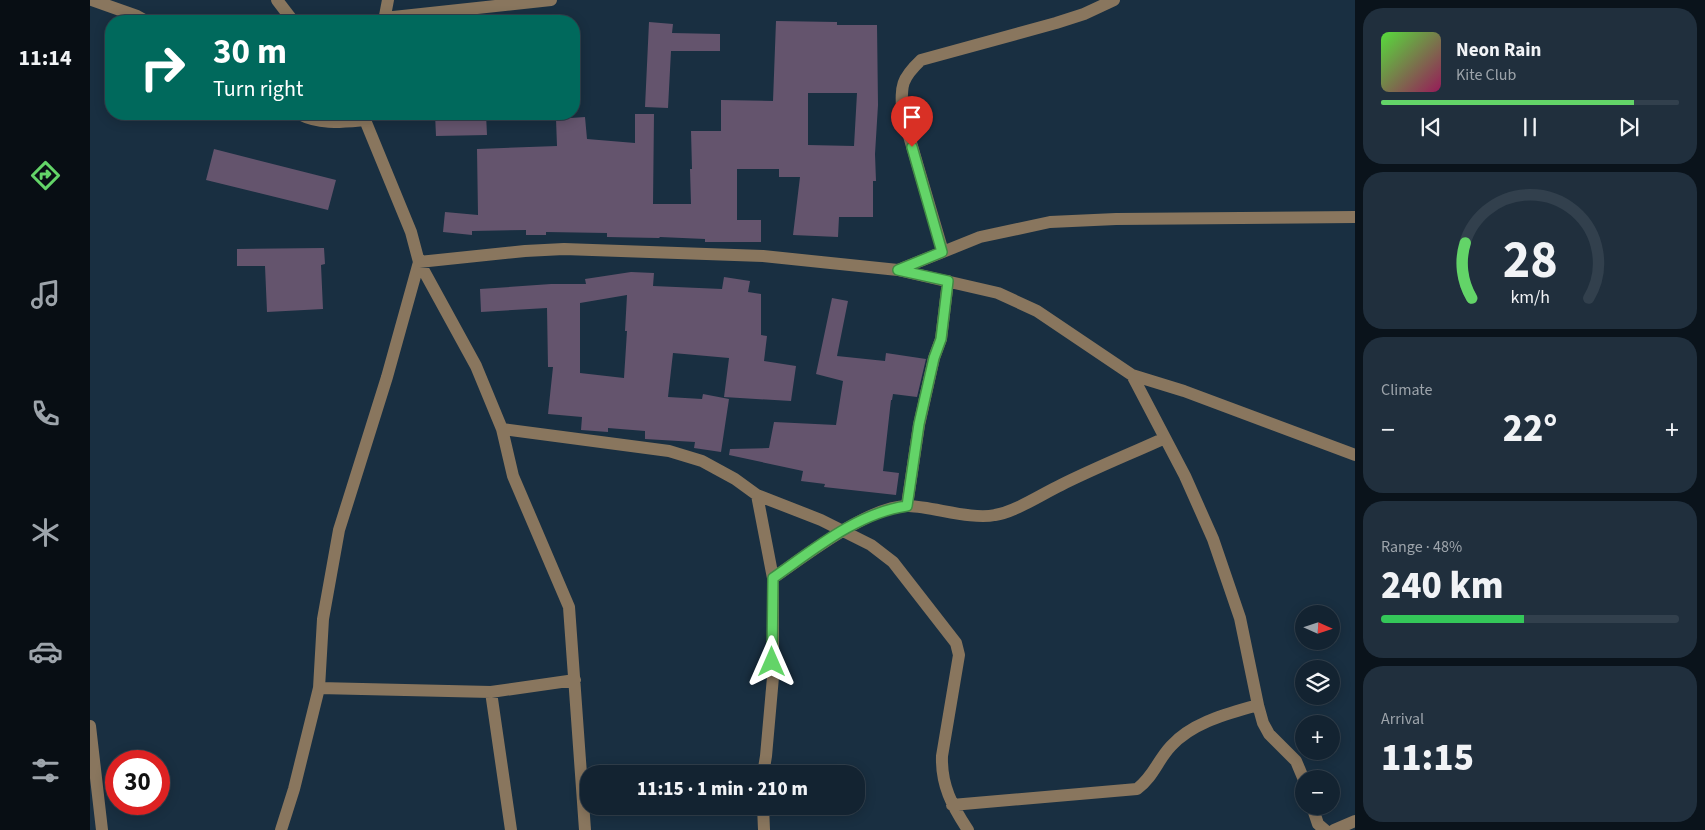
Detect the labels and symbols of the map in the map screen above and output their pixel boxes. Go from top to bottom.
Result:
pin [891,96,933,147]
north arrow [1295,605,1340,650]
position arrow [745,635,797,687]
speed limit sign: 30 [105,750,170,815]

